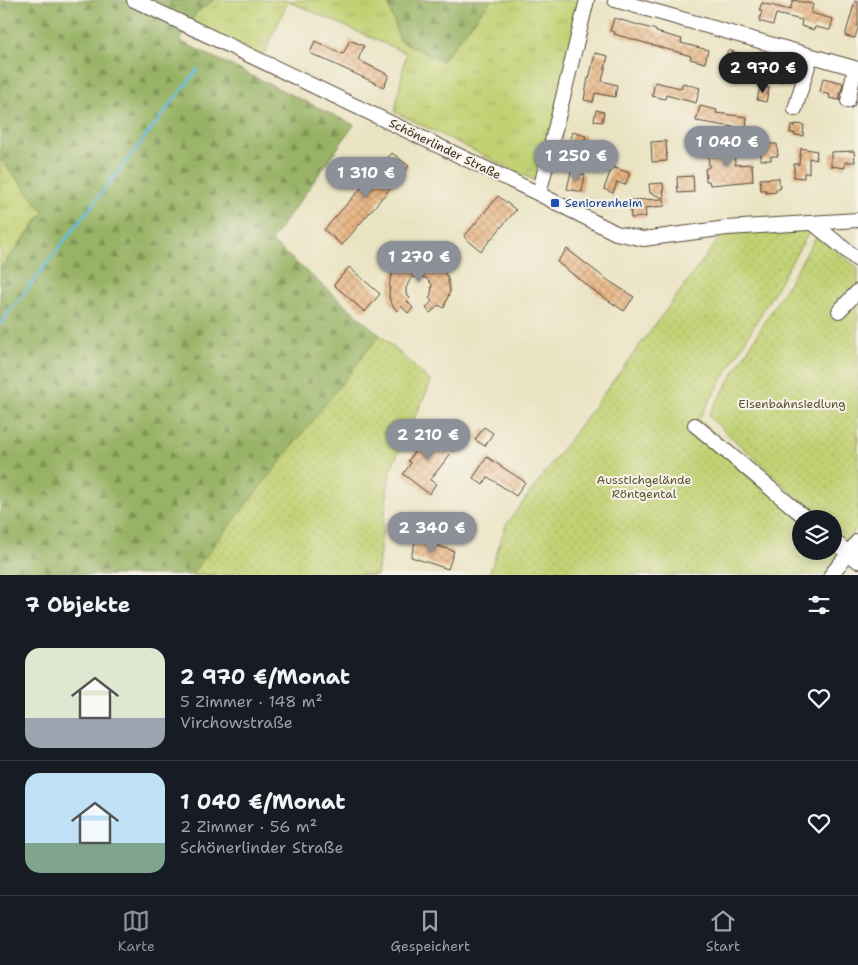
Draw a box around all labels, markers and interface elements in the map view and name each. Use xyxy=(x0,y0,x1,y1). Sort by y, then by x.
pin: 2 970 € xyxy=(717,52,809,94)
text: 2 970 € xyxy=(730,57,796,78)
street label: Schönerlinder Straße xyxy=(386,115,504,183)
pin: 1 040 € xyxy=(681,126,773,168)
text: 1 040 € xyxy=(695,131,759,152)
pin: 1 250 € xyxy=(530,140,622,182)
text: 1 250 € xyxy=(545,145,607,166)
pin: 1 310 € xyxy=(320,156,412,199)
text: 1 310 € xyxy=(337,162,395,183)
place label: Seniorenheim xyxy=(565,195,642,211)
marker: Seniorenheim xyxy=(549,197,561,209)
pin: 1 270 € xyxy=(373,240,465,283)
text: 1 270 € xyxy=(388,246,450,267)
park label: Eisenbahnsiedlung xyxy=(738,396,846,412)
pin: 2 210 € xyxy=(382,418,474,461)
text: 2 210 € xyxy=(397,424,459,445)
park label: Ausstichgelände Röntgental xyxy=(597,472,692,502)
map controls xyxy=(792,510,842,560)
button: layers xyxy=(792,510,842,560)
pin: 2 340 € xyxy=(386,512,478,554)
text: 2 340 € xyxy=(399,517,465,538)
text: 7 Objekte xyxy=(25,591,130,619)
icon: filters xyxy=(805,591,833,619)
text: 2 970 €/Monat xyxy=(180,663,350,691)
icon: home xyxy=(65,668,125,728)
icon: heart xyxy=(805,684,833,712)
text: 5 Zimmer · 148 m² xyxy=(180,691,323,712)
text: Virchowstraße xyxy=(180,712,293,733)
text: 1 040 €/Monat xyxy=(180,788,345,816)
icon: home xyxy=(65,793,125,853)
icon: heart xyxy=(805,809,833,837)
text: 2 Zimmer · 56 m² xyxy=(180,816,317,837)
text: Schönerlinder Straße xyxy=(180,837,343,858)
tab: Karte xyxy=(118,907,155,955)
tab: Gespeichert xyxy=(391,907,470,955)
tab: Start xyxy=(706,907,740,955)

